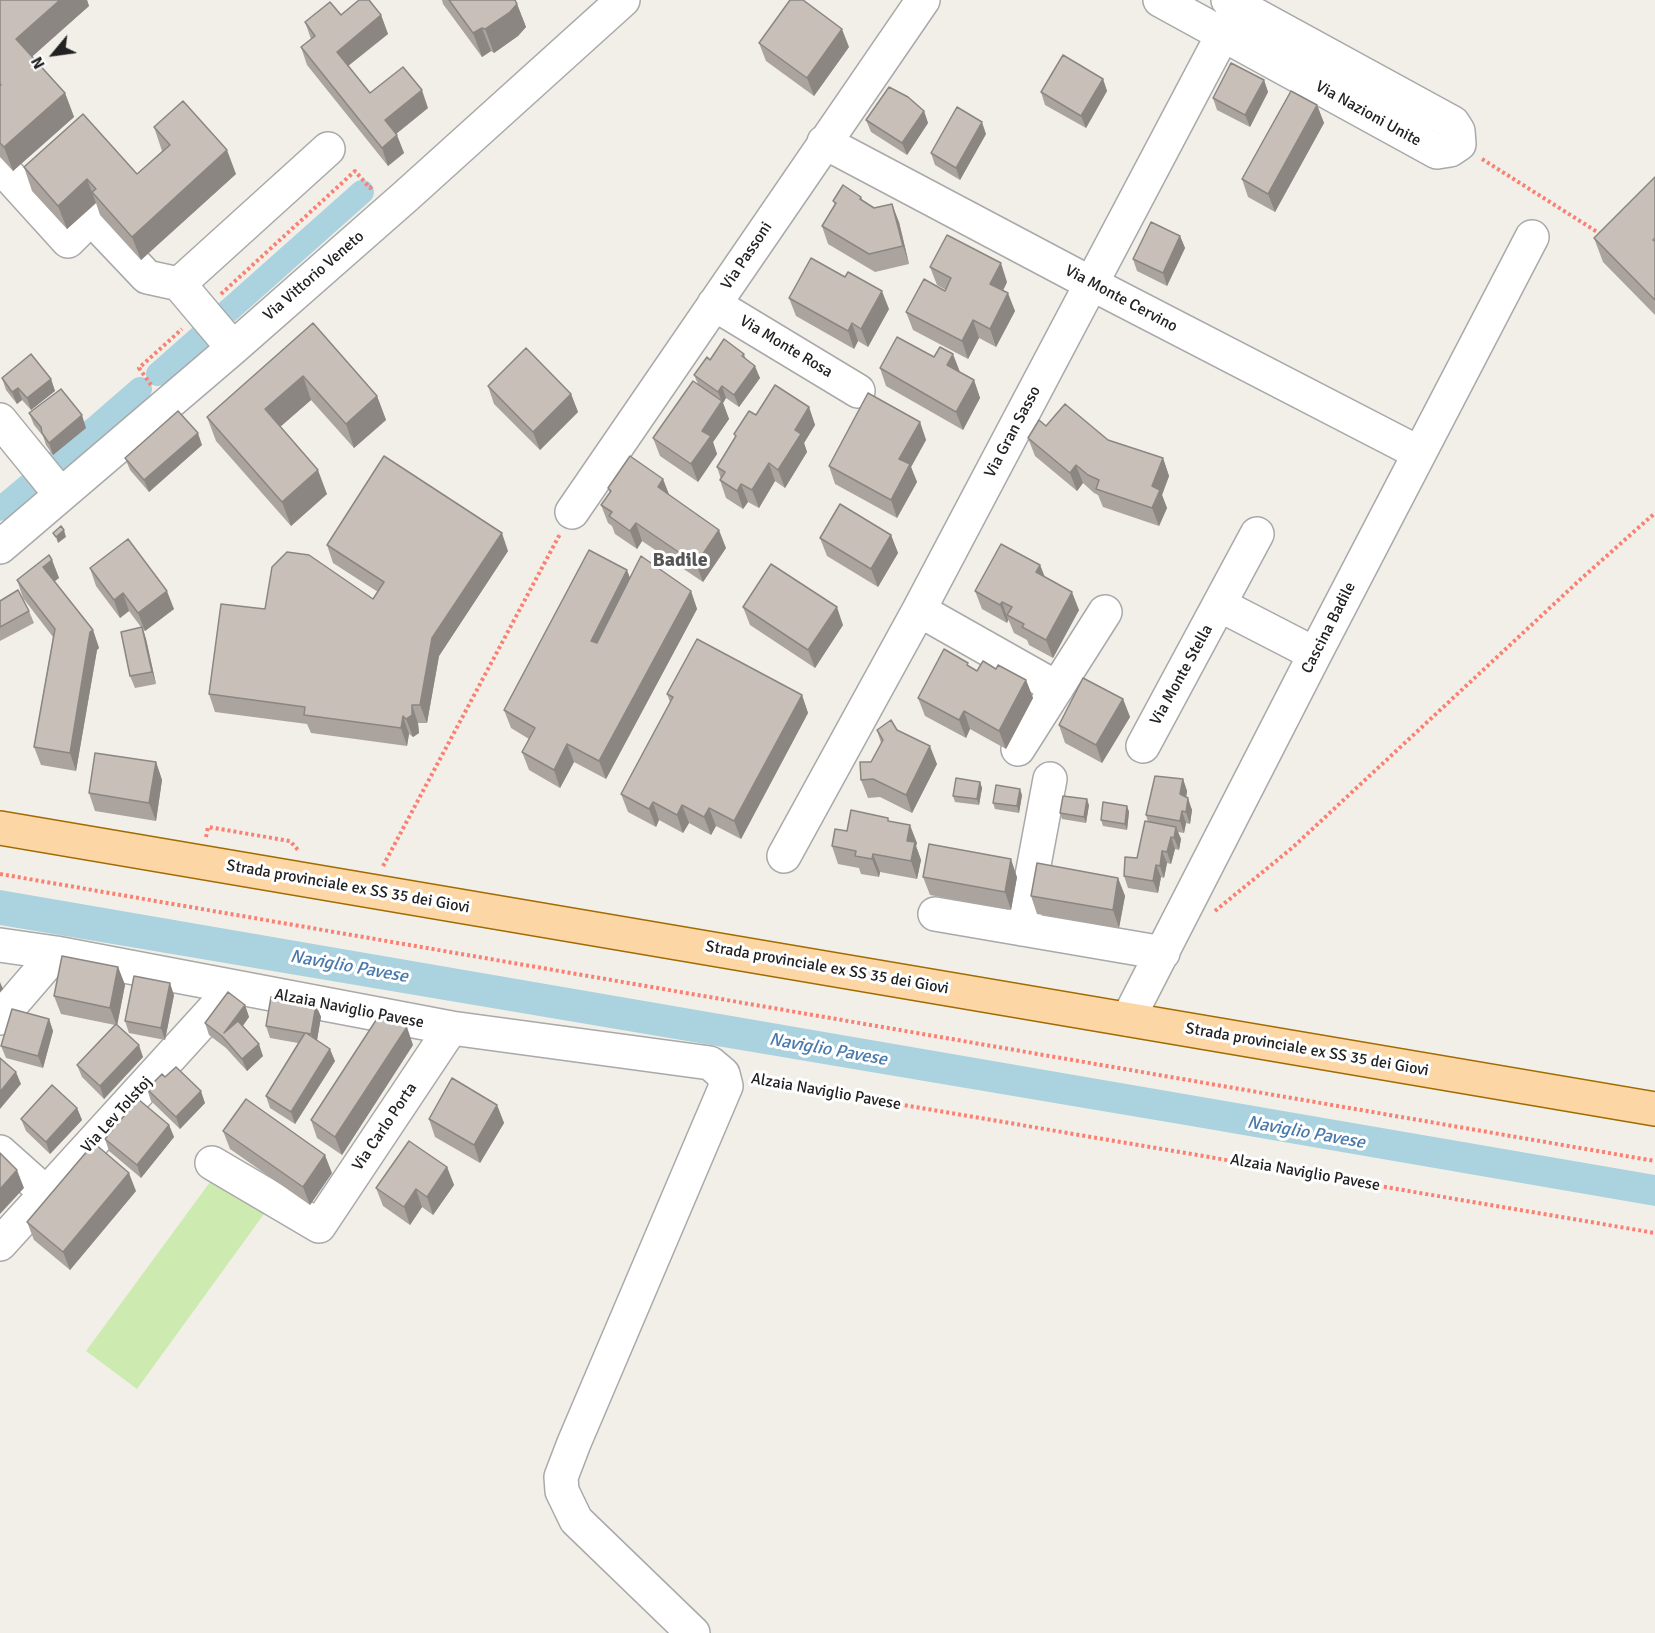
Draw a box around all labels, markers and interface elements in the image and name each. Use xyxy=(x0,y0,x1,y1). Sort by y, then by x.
north arrow xyxy=(24,24,84,84)
text: N xyxy=(27,53,50,72)
street label: Via Nazioni Unite xyxy=(1312,77,1424,151)
street label: Via Passoni xyxy=(717,219,777,293)
street label: Via Vittorio Veneto xyxy=(260,227,368,325)
street label: Via Monte Cervino xyxy=(1062,261,1180,337)
street label: Via Monte Rosa xyxy=(736,312,836,382)
street label: Via Gran Sasso xyxy=(981,383,1045,481)
district label: Badile xyxy=(652,549,708,573)
street label: Cascina Badile xyxy=(1298,579,1360,677)
street label: Via Monte Stella xyxy=(1146,621,1218,729)
street label: Strada provinciale ex SS 35 dei Giovi xyxy=(225,856,471,918)
street label: Strada provinciale ex SS 35 dei Giovi xyxy=(704,937,950,999)
water label: Naviglio Pavese xyxy=(288,946,410,988)
street label: Alzaia Naviglio Pavese xyxy=(273,985,425,1033)
street label: Strada provinciale ex SS 35 dei Giovi xyxy=(1184,1019,1430,1081)
water label: Naviglio Pavese xyxy=(767,1029,889,1071)
street label: Alzaia Naviglio Pavese xyxy=(750,1069,902,1115)
street label: Via Lev Tolstoj xyxy=(78,1073,156,1157)
street label: Via Carlo Porta xyxy=(349,1079,421,1175)
water label: Naviglio Pavese xyxy=(1245,1112,1367,1154)
street label: Alzaia Naviglio Pavese xyxy=(1229,1150,1381,1196)

